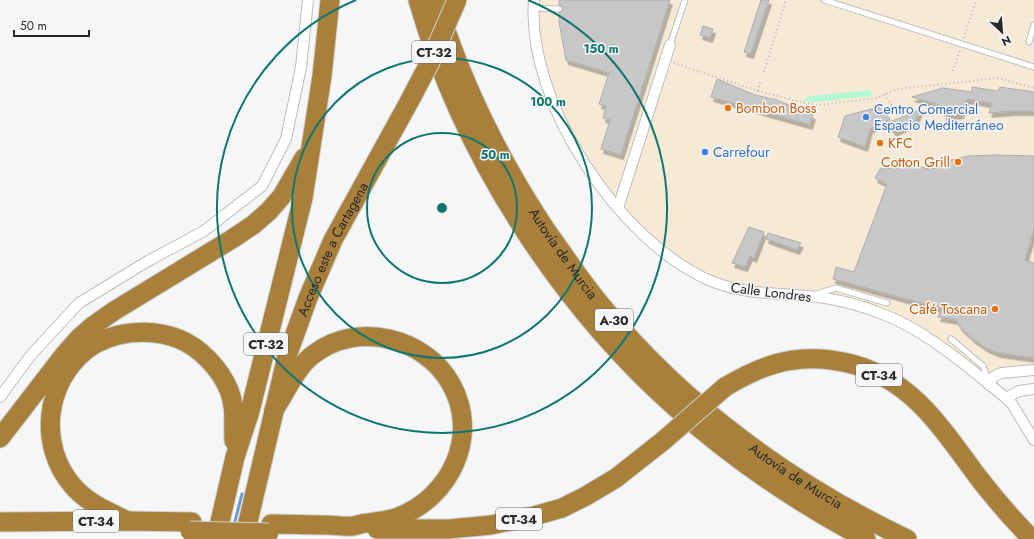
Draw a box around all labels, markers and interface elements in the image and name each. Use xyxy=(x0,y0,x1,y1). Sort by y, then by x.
scale bar xyxy=(14,12,89,38)
north arrow xyxy=(982,12,1022,52)
text: 50 m xyxy=(20,17,47,35)
text: N xyxy=(999,32,1014,50)
text: 150 m xyxy=(583,40,619,58)
road number: CT-32 xyxy=(412,41,456,63)
text: 100 m xyxy=(530,93,566,111)
place label: Bombon Boss xyxy=(736,98,817,118)
place label: Centro Comercial Espacio Mediterráneo xyxy=(874,99,1004,135)
marker: Bombon Boss xyxy=(723,103,733,113)
marker: Centro Comercial Espacio Mediterráneo xyxy=(861,112,871,122)
place label: KFC xyxy=(888,133,913,153)
marker: KFC xyxy=(875,138,885,148)
place label: Carrefour xyxy=(713,142,770,162)
text: 50 m xyxy=(480,146,510,164)
marker: Carrefour xyxy=(700,147,710,157)
place label: Cotton Grill xyxy=(881,152,950,172)
marker: Cotton Grill xyxy=(953,157,963,167)
street label: Acceso este a Cartagena xyxy=(292,179,373,319)
centre of rings xyxy=(435,201,449,215)
street label: Autovía de Murcia xyxy=(524,204,603,303)
street label: Calle Londres xyxy=(730,277,813,307)
place label: Café Toscana xyxy=(909,299,987,319)
marker: Café Toscana xyxy=(990,304,1000,314)
road number: A-30 xyxy=(595,309,633,331)
road number: CT-32 xyxy=(244,333,288,355)
road number: CT-34 xyxy=(856,364,902,386)
street label: Autovía de Murcia xyxy=(745,438,846,513)
road number: CT-34 xyxy=(496,508,542,530)
road number: CT-34 xyxy=(73,510,119,532)

